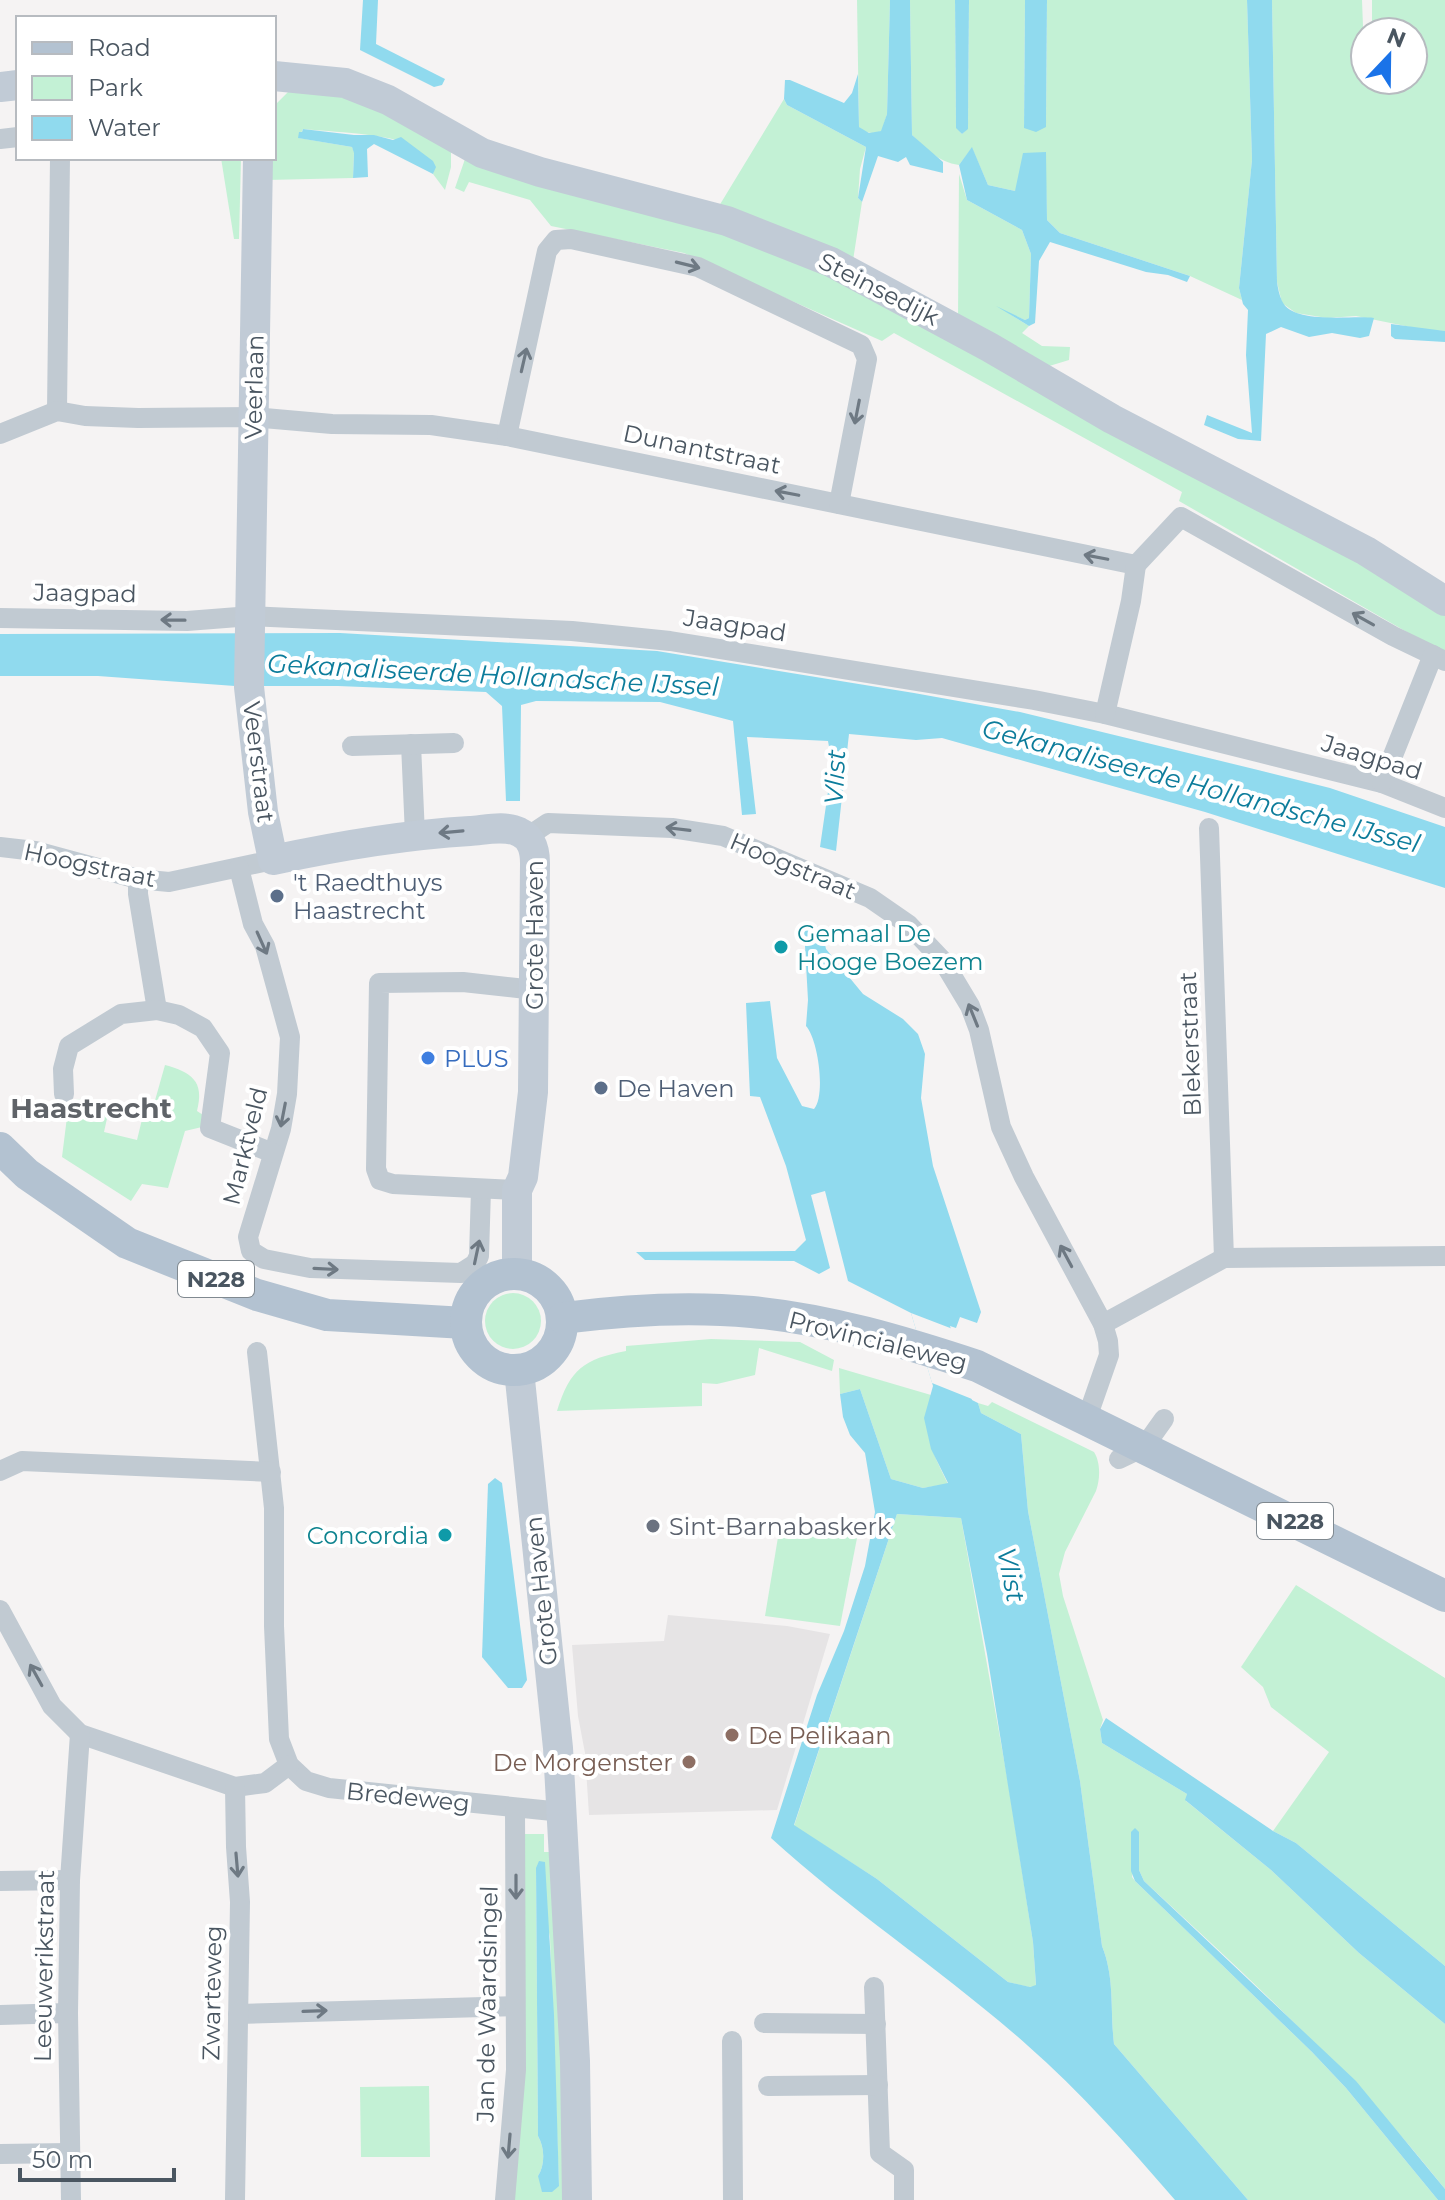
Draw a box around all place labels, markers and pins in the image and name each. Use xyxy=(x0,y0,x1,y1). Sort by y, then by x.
place label: 't Raedthuys Haastrecht xyxy=(293,868,442,925)
marker: 't Raedthuys Haastrecht xyxy=(268,887,286,905)
place label: Gemaal De Hooge Boezem xyxy=(797,919,983,976)
marker: Gemaal De Hooge Boezem xyxy=(772,938,790,956)
place label: PLUS xyxy=(444,1044,509,1073)
marker: PLUS xyxy=(419,1049,437,1067)
place label: De Haven xyxy=(617,1074,734,1103)
marker: De Haven xyxy=(592,1079,610,1097)
place label: Sint-Barnabaskerk xyxy=(669,1512,892,1541)
marker: Sint-Barnabaskerk xyxy=(644,1517,662,1535)
place label: Concordia xyxy=(307,1521,429,1550)
marker: Concordia xyxy=(436,1526,454,1544)
place label: De Pelikaan xyxy=(748,1721,892,1750)
marker: De Pelikaan xyxy=(723,1726,741,1744)
place label: De Morgenster xyxy=(493,1748,673,1777)
marker: De Morgenster xyxy=(680,1753,698,1771)

